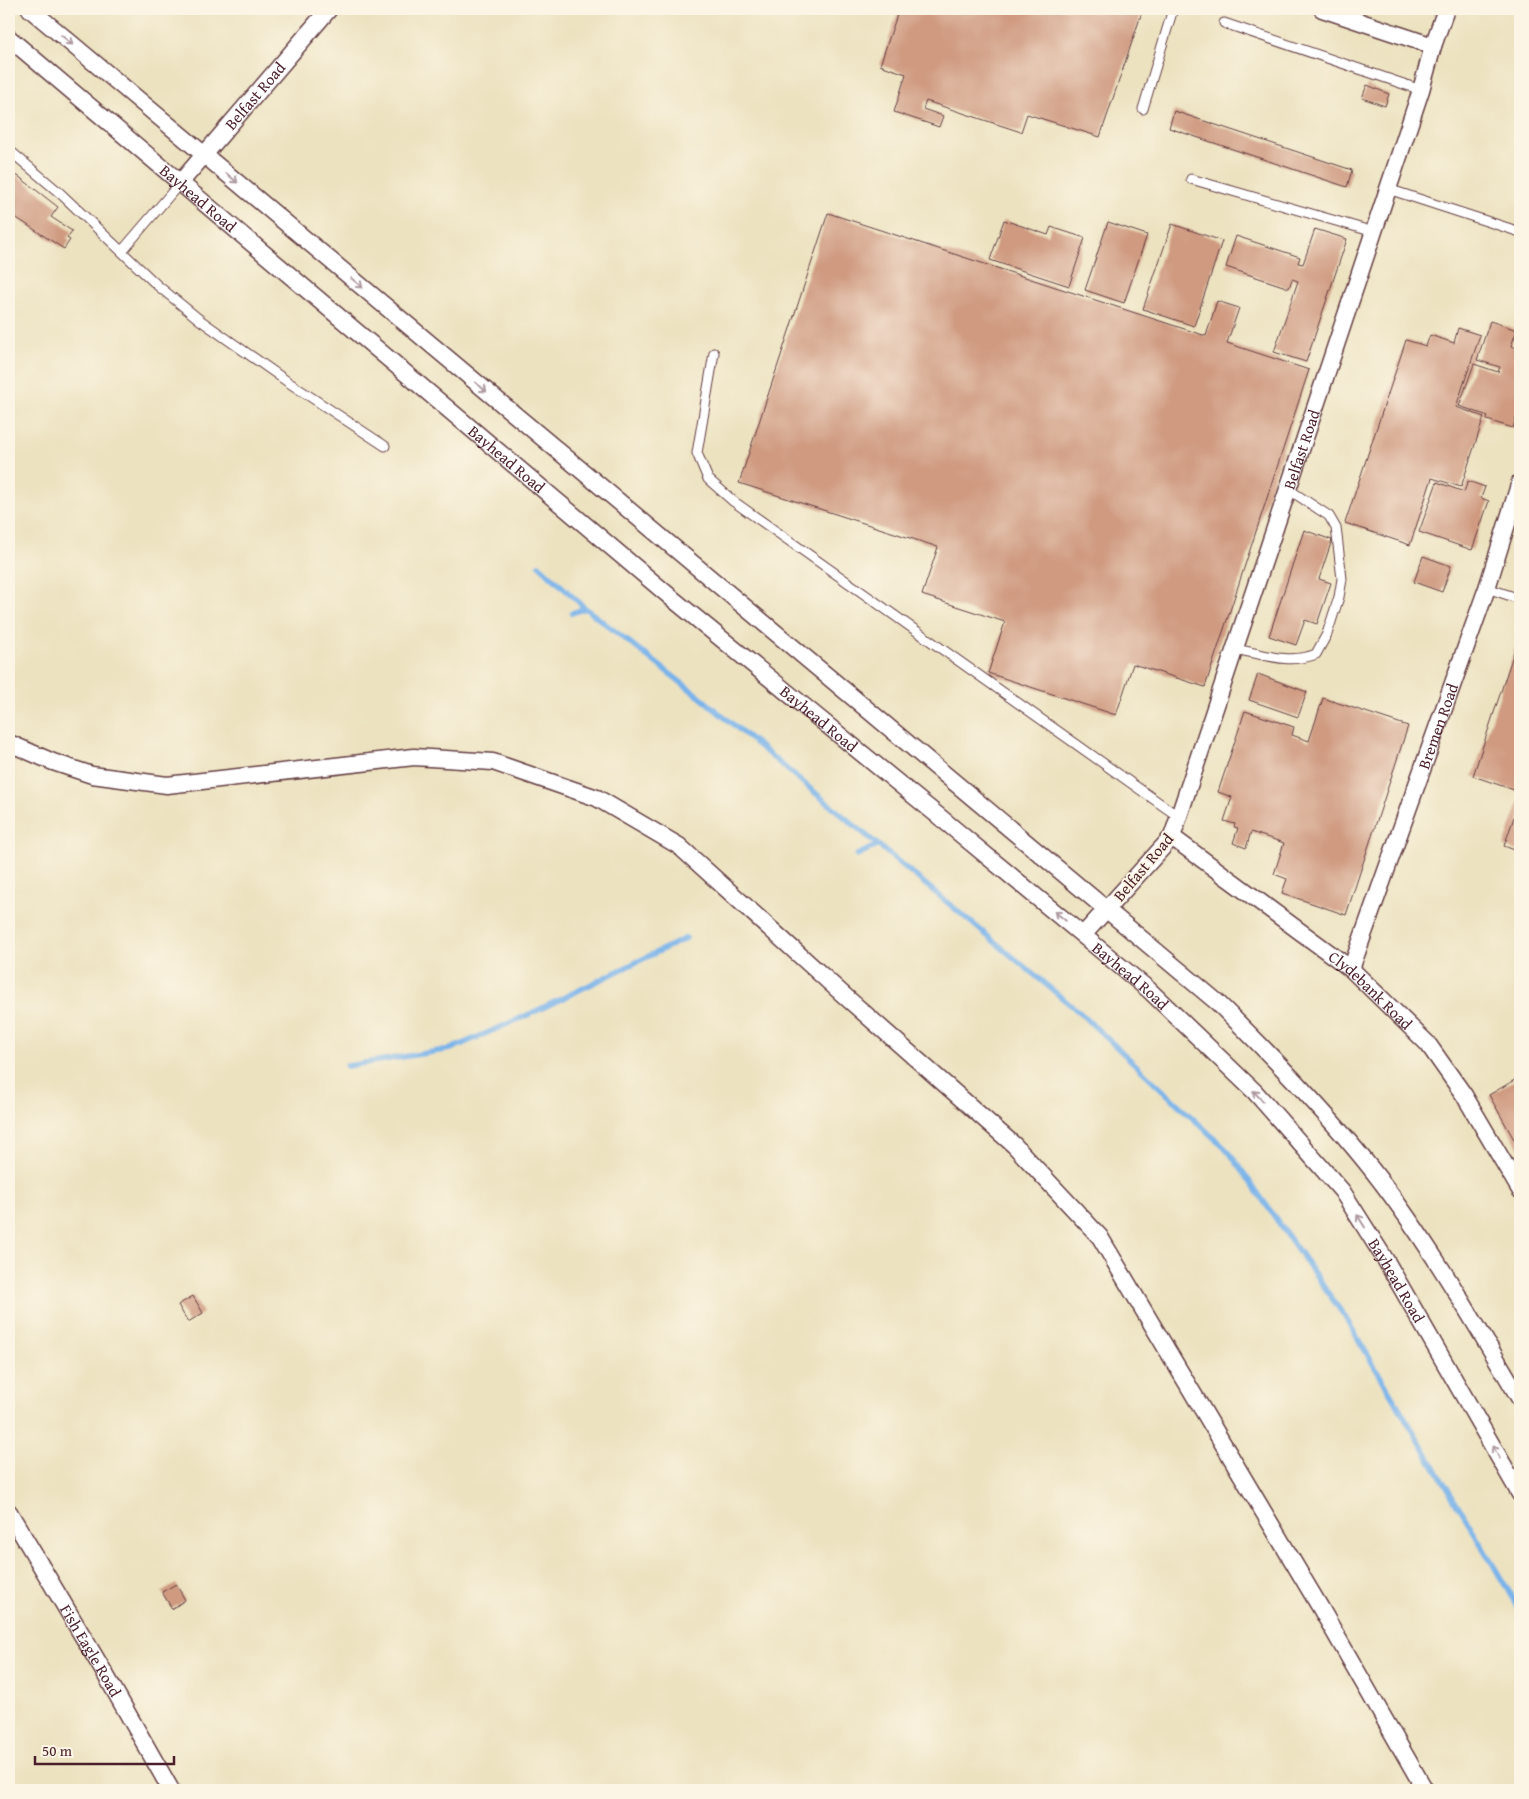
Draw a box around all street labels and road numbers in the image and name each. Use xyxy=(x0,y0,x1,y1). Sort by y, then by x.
street label: Belfast Road xyxy=(219,56,291,135)
street label: Bayhead Road xyxy=(155,158,243,238)
street label: Belfast Road xyxy=(1277,406,1326,492)
street label: Bayhead Road xyxy=(463,419,551,499)
street label: Bayhead Road xyxy=(775,679,864,758)
street label: Bremen Road xyxy=(1411,679,1464,772)
street label: Belfast Road xyxy=(1107,827,1179,906)
street label: Bayhead Road xyxy=(1087,936,1175,1016)
street label: Clydebank Road xyxy=(1324,944,1419,1035)
street label: Bayhead Road xyxy=(1363,1233,1431,1327)
street label: Fish Eagle Road xyxy=(54,1600,128,1702)

